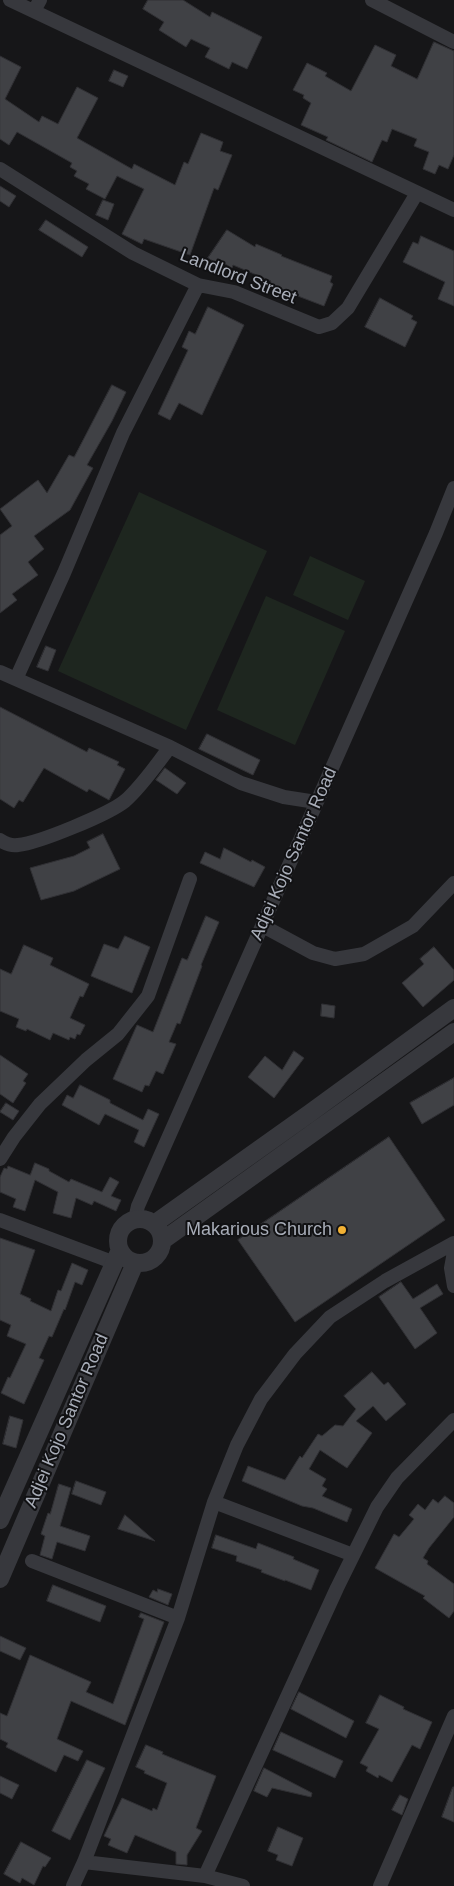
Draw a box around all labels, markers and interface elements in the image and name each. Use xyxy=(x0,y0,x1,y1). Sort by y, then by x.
street label: Landlord Street xyxy=(177,245,299,309)
street label: Adjei Kojo Santor Road xyxy=(246,764,342,944)
place label: Makarious Church xyxy=(186,1219,332,1241)
marker: Makarious Church xyxy=(336,1224,348,1236)
street label: Adjei Kojo Santor Road xyxy=(21,1331,113,1511)

